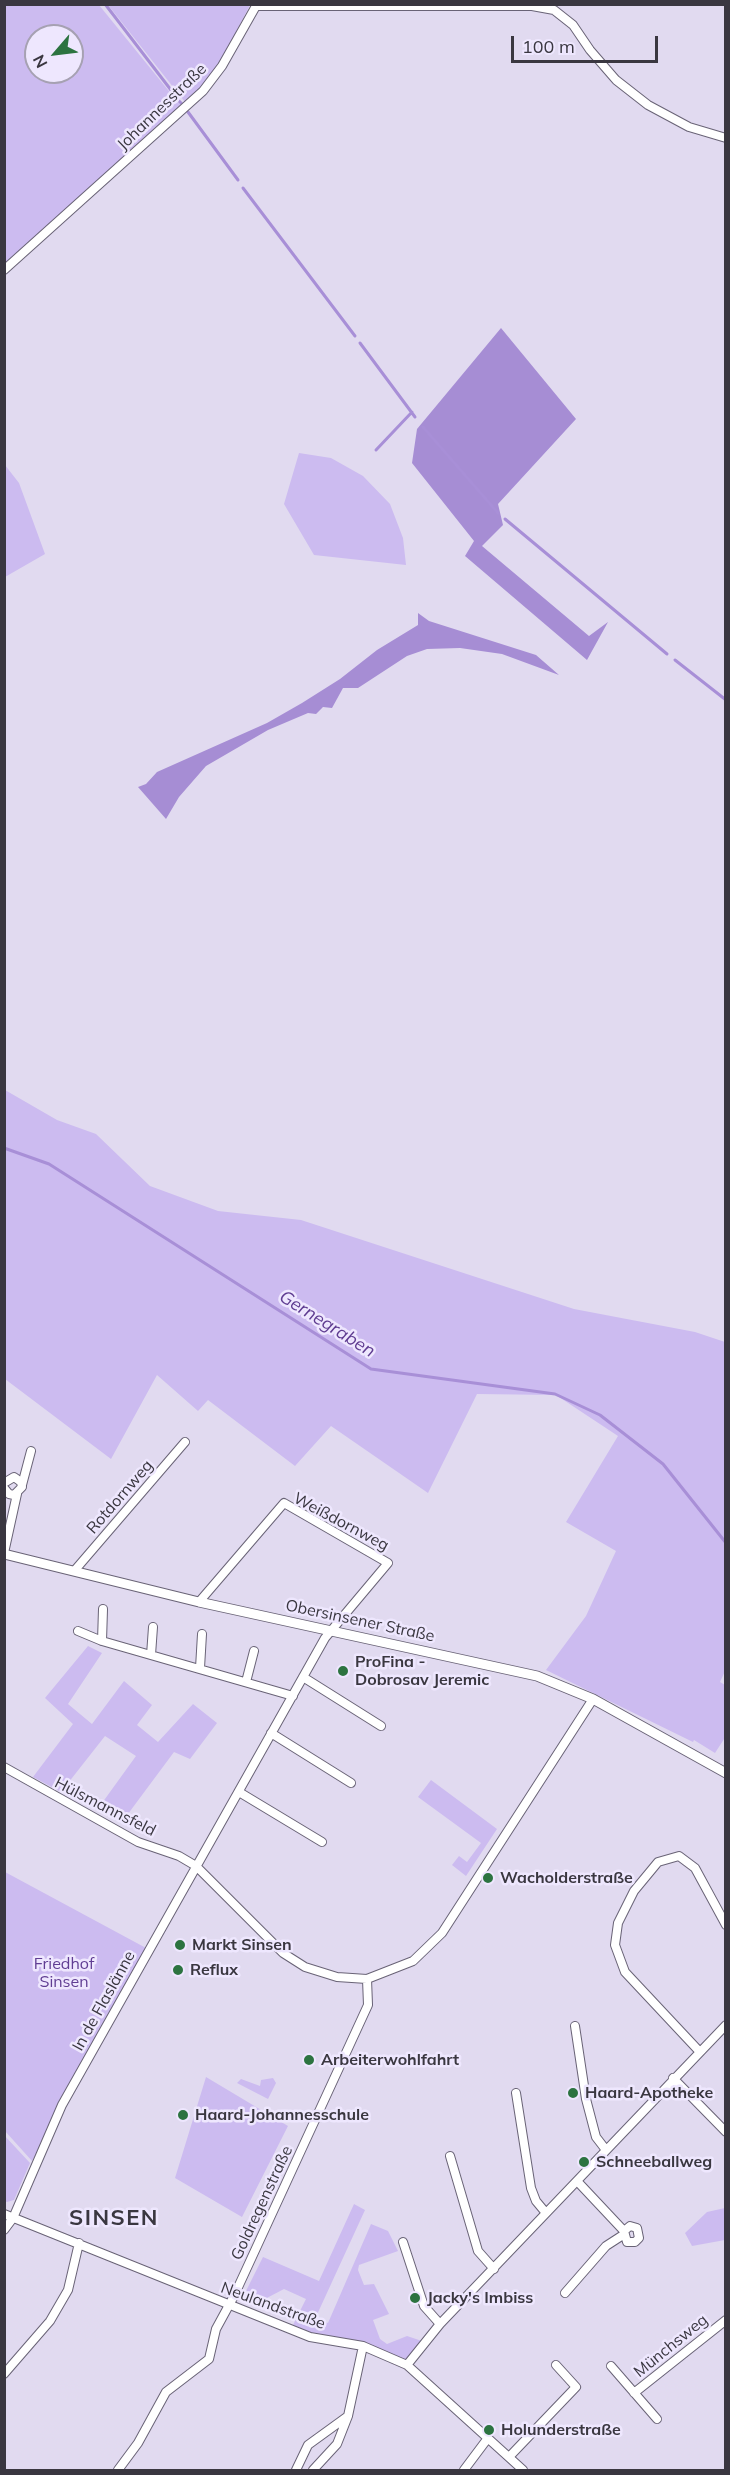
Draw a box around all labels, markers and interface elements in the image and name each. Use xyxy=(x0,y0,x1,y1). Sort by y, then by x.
north arrow xyxy=(24,24,84,84)
scale bar xyxy=(514,24,661,62)
text: 100 m xyxy=(522,35,575,58)
text: N xyxy=(28,51,52,72)
street label: Johannesstraße xyxy=(113,60,211,154)
water label: Gernegraben xyxy=(275,1286,379,1362)
street label: Rotdornweg xyxy=(83,1456,157,1538)
street label: Weißdornweg xyxy=(290,1489,392,1555)
street label: Obersinsener Straße xyxy=(284,1596,436,1646)
place label: ProFina - Dobrosav Jeremic xyxy=(355,1652,489,1690)
marker: ProFina - Dobrosav Jeremic xyxy=(336,1664,350,1678)
street label: Hülsmannsfeld xyxy=(51,1773,159,1841)
place label: Wacholderstraße xyxy=(500,1868,633,1888)
marker: Wacholderstraße xyxy=(481,1871,495,1885)
place label: Markt Sinsen xyxy=(192,1935,292,1955)
marker: Markt Sinsen xyxy=(173,1938,187,1952)
street label: In de Flaslänne xyxy=(69,1948,139,2054)
park label: Friedhof Sinsen xyxy=(34,1954,94,1992)
place label: Reflux xyxy=(190,1960,238,1980)
marker: Reflux xyxy=(171,1963,185,1977)
place label: Arbeiterwohlfahrt xyxy=(321,2050,459,2070)
marker: Arbeiterwohlfahrt xyxy=(302,2053,316,2067)
place label: Haard-Apotheke xyxy=(585,2083,713,2103)
marker: Haard-Apotheke xyxy=(566,2086,580,2100)
place label: Haard-Johannesschule xyxy=(195,2105,369,2125)
marker: Haard-Johannesschule xyxy=(176,2108,190,2122)
street label: Goldregenstraße xyxy=(227,2143,297,2263)
place label: Schneeballweg xyxy=(596,2152,712,2172)
marker: Schneeballweg xyxy=(577,2155,591,2169)
district label: SINSEN xyxy=(69,2205,159,2231)
street label: Neulandstraße xyxy=(218,2278,328,2334)
place label: Jacky's Imbiss xyxy=(427,2288,533,2308)
marker: Jacky's Imbiss xyxy=(408,2291,422,2305)
street label: Münchsweg xyxy=(630,2310,712,2382)
place label: Holunderstraße xyxy=(501,2420,621,2440)
marker: Holunderstraße xyxy=(482,2423,496,2437)

